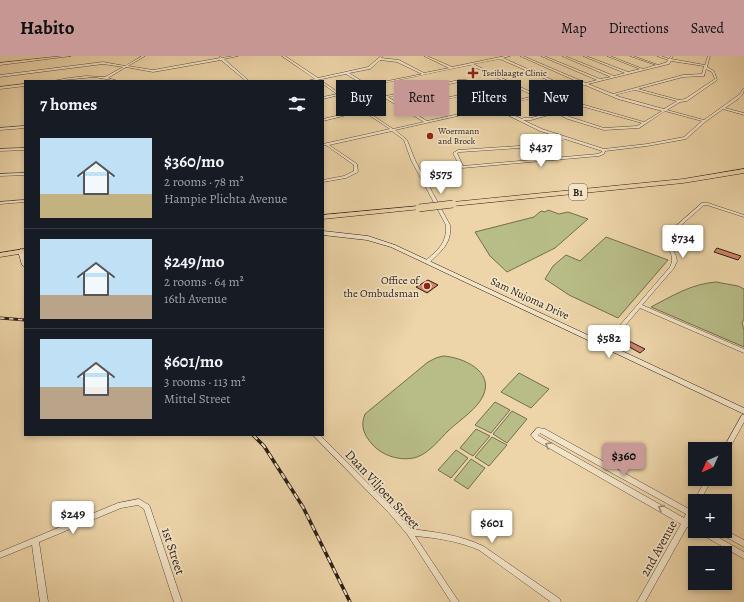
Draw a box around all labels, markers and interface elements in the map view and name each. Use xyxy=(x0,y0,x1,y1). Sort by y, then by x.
text: Habito xyxy=(20,15,74,41)
text: Map xyxy=(561,19,587,38)
text: Directions xyxy=(609,19,669,38)
text: Saved xyxy=(691,19,724,38)
marker: Tseiblaagte Clinic xyxy=(467,67,479,79)
place label: Tseiblaagte Clinic xyxy=(482,67,547,79)
chip: Buy xyxy=(336,80,386,116)
chip: Rent xyxy=(394,80,449,116)
chip: Filters xyxy=(457,80,521,116)
chip: New xyxy=(529,80,583,116)
text: 7 homes xyxy=(40,93,97,116)
icon: filters xyxy=(286,93,308,115)
place label: Woermann and Brock xyxy=(437,125,479,147)
marker: Woermann and Brock xyxy=(425,131,435,141)
pin: $437 xyxy=(517,134,565,168)
text: $437 xyxy=(529,138,553,155)
text: $360/mo xyxy=(164,150,224,173)
icon: home xyxy=(72,154,120,202)
pin: $575 xyxy=(417,161,465,195)
text: $575 xyxy=(430,165,452,182)
text: 2 rooms · 78 m² xyxy=(164,173,244,190)
road number: B1 xyxy=(569,184,587,200)
text: Hampie Plichta Avenue xyxy=(164,190,287,207)
pin: $734 xyxy=(659,225,707,259)
text: $734 xyxy=(671,229,695,246)
text: $249/mo xyxy=(164,250,225,273)
icon: home xyxy=(72,255,120,303)
text: 2 rooms · 64 m² xyxy=(164,273,244,290)
place label: Office of the Ombudsman xyxy=(343,273,420,301)
street label: Sam Nujoma Drive xyxy=(488,274,572,323)
marker: Office of the Ombudsman xyxy=(422,281,432,291)
text: 16th Avenue xyxy=(164,290,227,307)
pin: $582 xyxy=(585,325,633,359)
text: $582 xyxy=(597,329,621,346)
text: $601/mo xyxy=(164,350,223,373)
icon: home xyxy=(72,355,120,403)
text: 3 rooms · 113 m² xyxy=(164,373,246,390)
text: Mittel Street xyxy=(164,390,231,407)
one-way arrow xyxy=(545,442,552,449)
north arrow xyxy=(688,442,732,486)
map controls xyxy=(688,442,732,590)
pin: $360 xyxy=(600,443,648,477)
street label: Daan Viljoen Street xyxy=(341,446,424,533)
text: $360 xyxy=(612,447,636,464)
button: + xyxy=(688,494,732,538)
pin: $249 xyxy=(49,501,97,535)
text: $249 xyxy=(61,505,85,522)
one-way arrow xyxy=(658,506,665,513)
pin: $601 xyxy=(468,510,516,544)
text: $601 xyxy=(480,514,504,531)
street label: 2nd Avenue xyxy=(636,517,681,579)
street label: 1st Street xyxy=(158,525,189,578)
button: − xyxy=(688,546,732,590)

